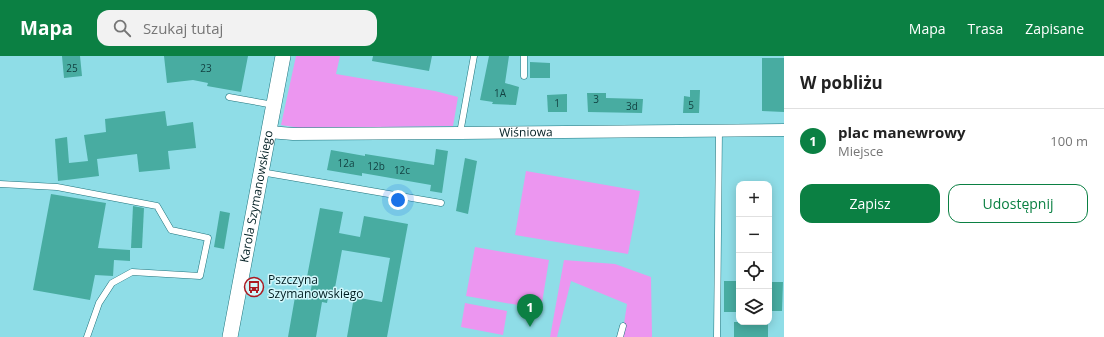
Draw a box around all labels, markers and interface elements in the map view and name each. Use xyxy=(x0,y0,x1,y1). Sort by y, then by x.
search box xyxy=(97,10,377,46)
text: Mapa xyxy=(20,15,73,41)
icon: search xyxy=(111,17,133,39)
text: Szukaj tutaj xyxy=(143,18,223,38)
text: Mapa xyxy=(909,19,946,38)
text: Trasa xyxy=(968,19,1003,38)
text: Zapisane xyxy=(1025,19,1084,38)
house number: 25 xyxy=(66,61,78,75)
house number: 23 xyxy=(200,61,212,75)
text: W pobliżu xyxy=(800,71,883,94)
house number: 1A xyxy=(494,86,507,100)
house number: 3 xyxy=(593,92,599,106)
house number: 1 xyxy=(554,96,560,110)
house number: 5 xyxy=(688,98,694,112)
house number: 3d xyxy=(626,99,638,113)
text: plac manewrowy xyxy=(838,122,966,142)
street label: Wiśniowa xyxy=(499,123,553,141)
street label: Karola Szymanowskiego xyxy=(235,129,277,264)
text: 1 xyxy=(809,132,817,150)
text: 100 m xyxy=(1050,132,1088,150)
text: Miejsce xyxy=(838,142,883,160)
house number: 12a xyxy=(338,156,355,170)
house number: 12b xyxy=(367,159,385,173)
house number: 12c xyxy=(394,163,410,177)
map controls xyxy=(736,181,772,325)
button: + xyxy=(736,181,772,217)
button: Zapisz xyxy=(800,184,940,223)
button: Udostępnij xyxy=(948,184,1088,223)
your location xyxy=(388,190,408,210)
button: − xyxy=(736,217,772,253)
button: locate xyxy=(736,253,772,289)
place label: Pszczyna Szymanowskiego xyxy=(268,271,363,302)
bus stop icon: Pszczyna Szymanowskiego xyxy=(243,276,265,298)
button: layers xyxy=(736,289,772,325)
pin: 1 xyxy=(517,294,543,327)

